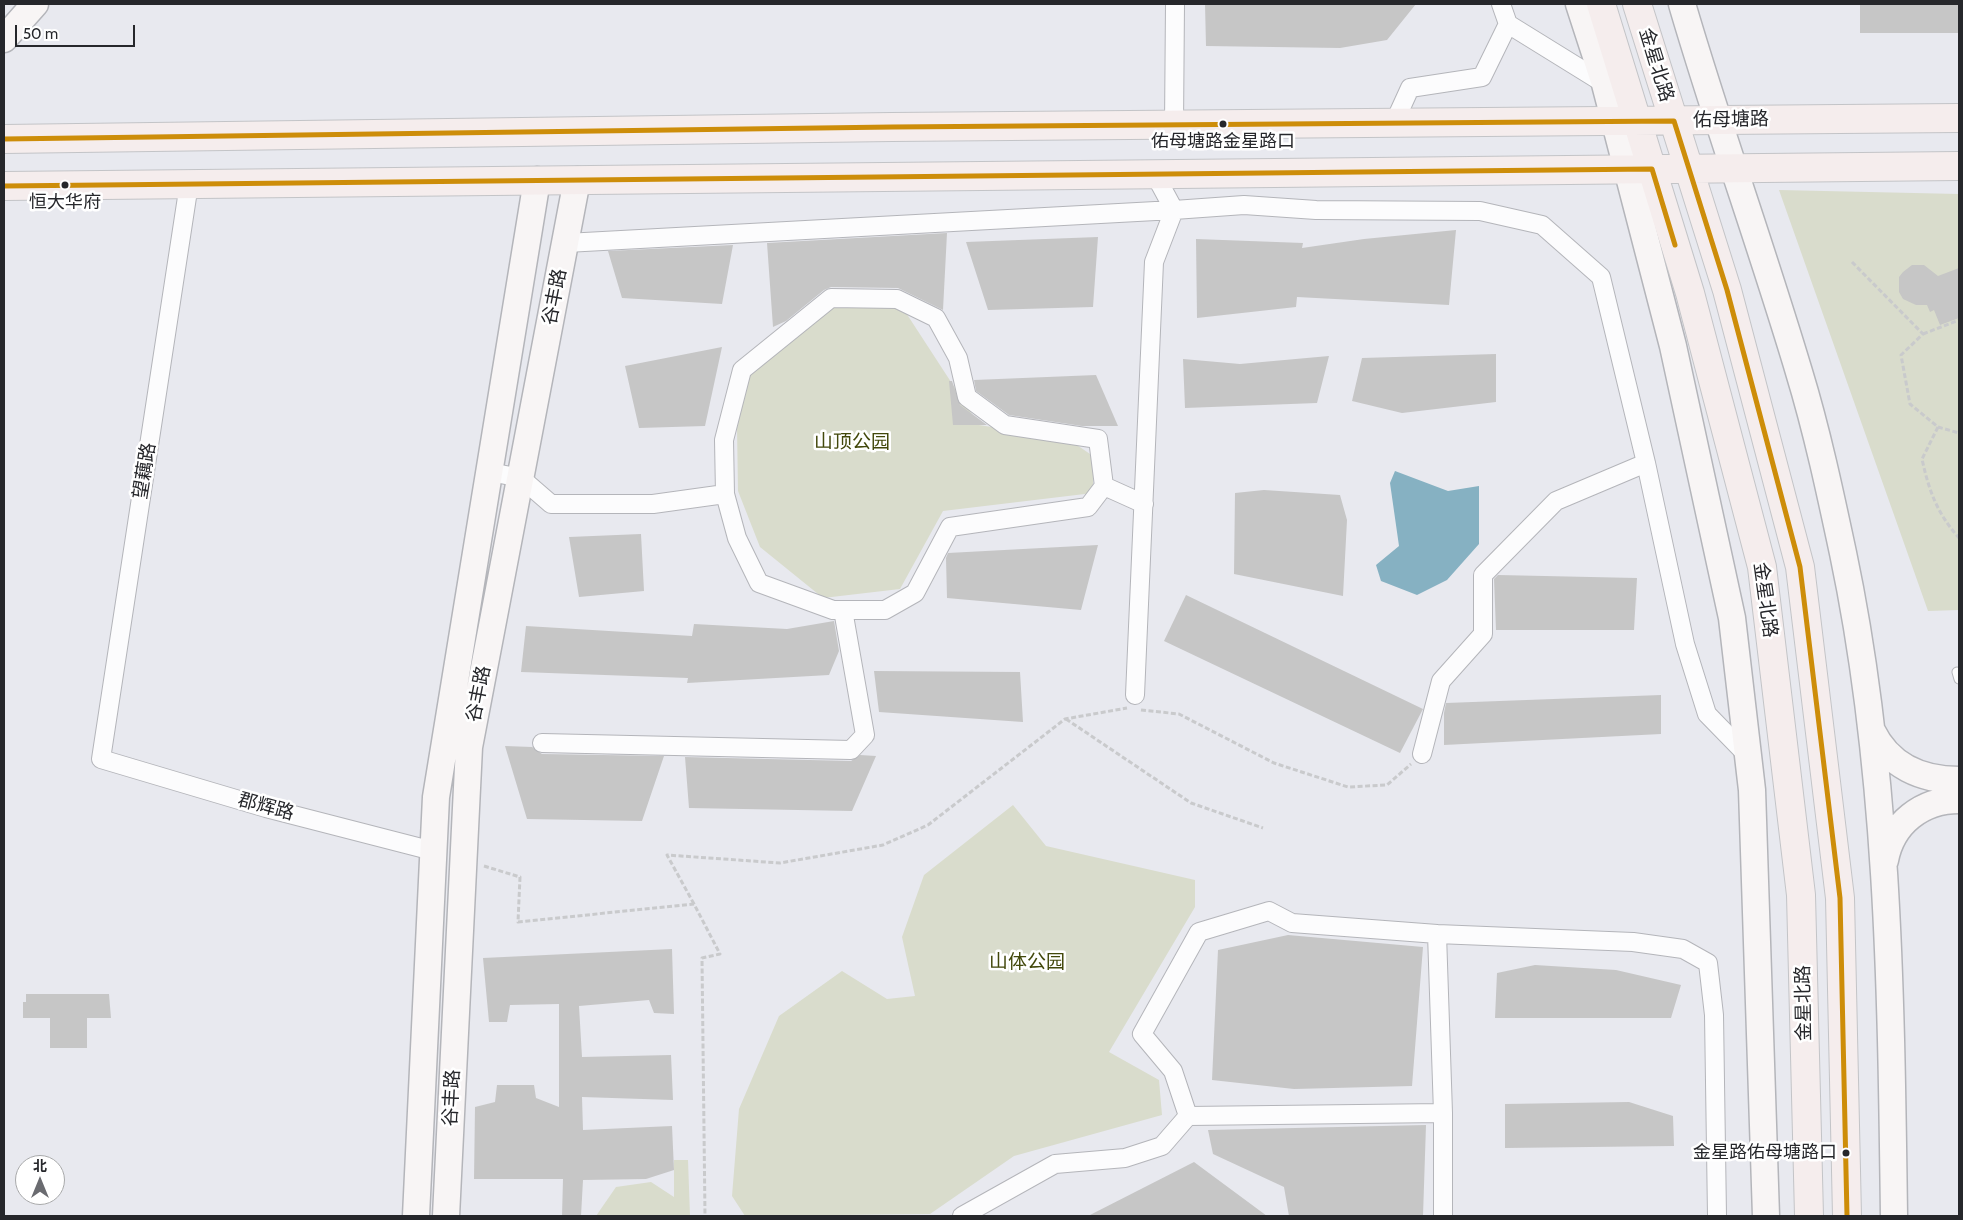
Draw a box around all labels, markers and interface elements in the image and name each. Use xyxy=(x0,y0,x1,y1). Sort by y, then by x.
scale bar xyxy=(18,15,138,47)
text: 50 m xyxy=(23,25,58,43)
street label: 金星北路 xyxy=(1634,25,1678,105)
street label: 佑母塘路 xyxy=(1693,108,1769,132)
marker: 佑母塘路金星路口 xyxy=(1218,119,1228,129)
place label: 佑母塘路金星路口 xyxy=(1151,131,1295,153)
marker: 恒大华府 xyxy=(60,180,70,190)
place label: 恒大华府 xyxy=(29,192,101,214)
street label: 谷丰路 xyxy=(538,267,572,327)
park label: 山顶公园 xyxy=(814,431,890,453)
street label: 望藕路 xyxy=(129,441,161,501)
street label: 金星北路 xyxy=(1748,561,1782,639)
street label: 谷丰路 xyxy=(462,664,496,724)
street label: 郡辉路 xyxy=(236,789,296,825)
park label: 山体公园 xyxy=(989,951,1065,973)
street label: 金星北路 xyxy=(1792,965,1816,1041)
street label: 谷丰路 xyxy=(439,1069,465,1127)
place label: 金星路佑母塘路口 xyxy=(1693,1142,1837,1164)
marker: 金星路佑母塘路口 xyxy=(1841,1148,1851,1158)
north arrow xyxy=(15,1155,65,1205)
text: 北 xyxy=(33,1157,47,1175)

